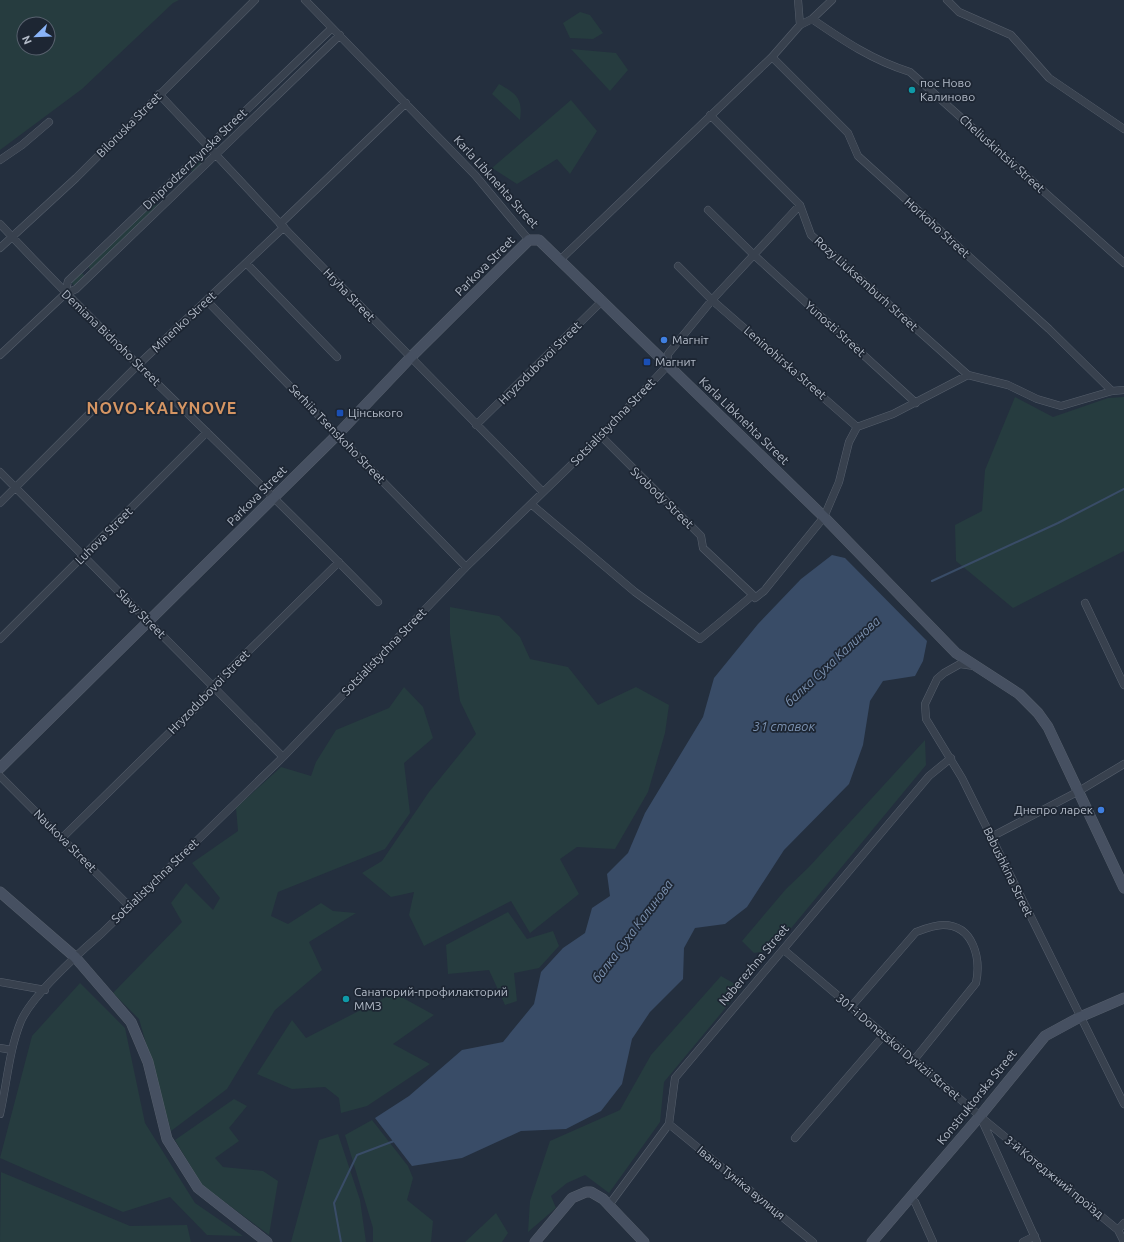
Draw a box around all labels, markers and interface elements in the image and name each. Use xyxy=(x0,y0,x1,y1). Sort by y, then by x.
north arrow xyxy=(16,16,56,56)
text: N xyxy=(20,34,34,46)
place label: пос Ново Калиново xyxy=(920,76,975,103)
marker: пос Ново Калиново xyxy=(907,85,917,95)
street label: Biloruska Street xyxy=(94,90,164,160)
street label: Dniprodzerzhynska Street xyxy=(140,105,249,212)
street label: Cheliuskintsiv Street xyxy=(957,112,1048,195)
street label: Karla Libknehta Street xyxy=(452,133,541,231)
street label: Horkoho Street xyxy=(902,195,973,260)
street label: Parkova Street xyxy=(452,233,517,298)
street label: Rozy Liuksemburh Street xyxy=(812,234,921,334)
street label: Hryha Street xyxy=(321,266,378,324)
street label: Demiana Bidnoho Street xyxy=(59,287,163,388)
street label: Minenko Street xyxy=(149,288,219,355)
street label: Yunosti Street xyxy=(803,298,868,359)
street label: Hryzodubovoi Street xyxy=(496,319,584,407)
street label: Leninohirska Street xyxy=(742,323,829,402)
place label: Магніт xyxy=(672,333,709,346)
marker: Магніт xyxy=(659,335,669,345)
place label: Магнит xyxy=(655,355,697,368)
marker: Магнит xyxy=(642,357,652,367)
street label: Karla Libknehta Street xyxy=(697,374,792,467)
street label: Sotsialistychna Street xyxy=(568,375,658,468)
street label: Serhiia Tsenskoho Street xyxy=(287,382,388,486)
district label: NOVO-KALYNOVE xyxy=(87,399,237,417)
place label: Цінського xyxy=(348,406,403,419)
marker: Цінського xyxy=(335,408,345,418)
street label: Parkova Street xyxy=(224,463,289,528)
street label: Svobody Street xyxy=(628,464,697,531)
street label: Luhova Street xyxy=(73,504,135,567)
street label: Slavy Street xyxy=(114,587,169,641)
street label: Sotsialistychna Street xyxy=(339,605,429,698)
water label: балка Суха Калинова xyxy=(782,613,882,709)
street label: Hryzodubovoi Street xyxy=(165,647,252,736)
water label: 31 ставок xyxy=(753,719,815,733)
place label: Днепро ларек xyxy=(1014,803,1093,816)
marker: Днепро ларек xyxy=(1096,805,1106,815)
street label: Naukova Street xyxy=(32,807,99,875)
street label: Babushkina Street xyxy=(981,825,1036,919)
street label: Sotsialistychna Street xyxy=(108,836,201,926)
water label: балка Суха Калинова xyxy=(589,877,675,985)
street label: Naberezhna Street xyxy=(716,922,791,1008)
place label: Санаторий-профилакторий ММЗ xyxy=(354,985,508,1012)
street label: 301-i Donetskoi Dyvizii Street xyxy=(834,991,963,1102)
marker: Санаторий-профилакторий ММЗ xyxy=(341,994,351,1004)
street label: Konstruktorska Street xyxy=(934,1046,1019,1147)
street label: 3-й Котеджний проїзд xyxy=(1002,1133,1106,1220)
street label: Івана Туніка вулиця xyxy=(695,1143,788,1222)

